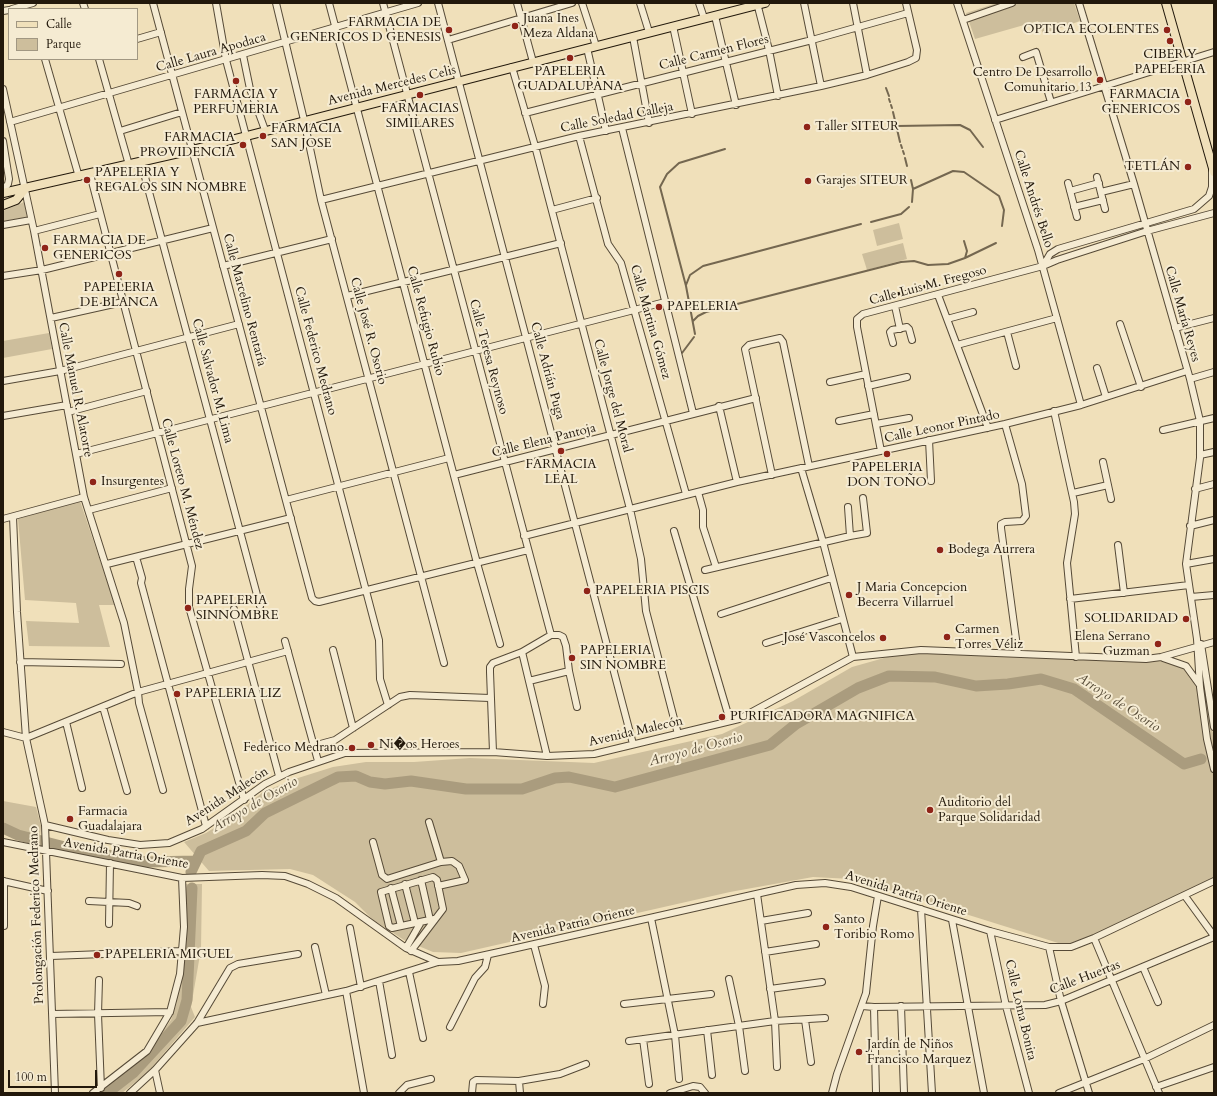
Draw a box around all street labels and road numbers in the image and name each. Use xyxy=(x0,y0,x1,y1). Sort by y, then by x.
street label: Calle Laura Apodaca xyxy=(154,30,268,76)
street label: Calle Carmen Flores xyxy=(658,32,770,74)
street label: Avenida Mercedes Celis xyxy=(326,63,458,109)
street label: Calle Soledad Calleja xyxy=(559,99,675,137)
street label: Calle Andrés Bello xyxy=(1010,148,1056,250)
street label: Calle Marcelino Rentaría xyxy=(219,232,269,368)
street label: Calle Martina Gómez xyxy=(626,263,674,381)
street label: Calle Luis M. Fregoso xyxy=(868,263,988,309)
street label: Calle Refugio Rubio xyxy=(403,264,447,378)
street label: Calle María Reyes xyxy=(1161,264,1203,364)
street label: Calle José R. Osorio xyxy=(346,276,390,386)
street label: Calle Federico Medrano xyxy=(290,285,340,417)
street label: Calle Teresa Reynoso xyxy=(465,298,511,416)
street label: Calle Salvador M. Lima xyxy=(188,317,236,445)
street label: Calle Manuel R. Alatorre xyxy=(54,321,96,459)
street label: Calle Adrián Puga xyxy=(526,321,568,421)
street label: Calle Jorge del Moral xyxy=(589,337,635,455)
street label: Calle Leonor Pintado xyxy=(883,407,1001,447)
street label: Calle Loreto M. Méndez xyxy=(157,417,207,551)
street label: Calle Elena Pantoja xyxy=(490,421,598,461)
street label: Avenida Malecón xyxy=(587,714,685,750)
street label: Avenida Malecón xyxy=(182,764,272,830)
street label: Prolongación Federico Medrano xyxy=(26,826,48,1004)
street label: Avenida Patria Oriente xyxy=(62,835,190,873)
street label: Avenida Patria Oriente xyxy=(843,868,969,920)
street label: Avenida Patria Oriente xyxy=(510,903,636,947)
street label: Calle Huertas xyxy=(1048,957,1122,999)
street label: Calle Loma Bonita xyxy=(1001,958,1039,1062)

